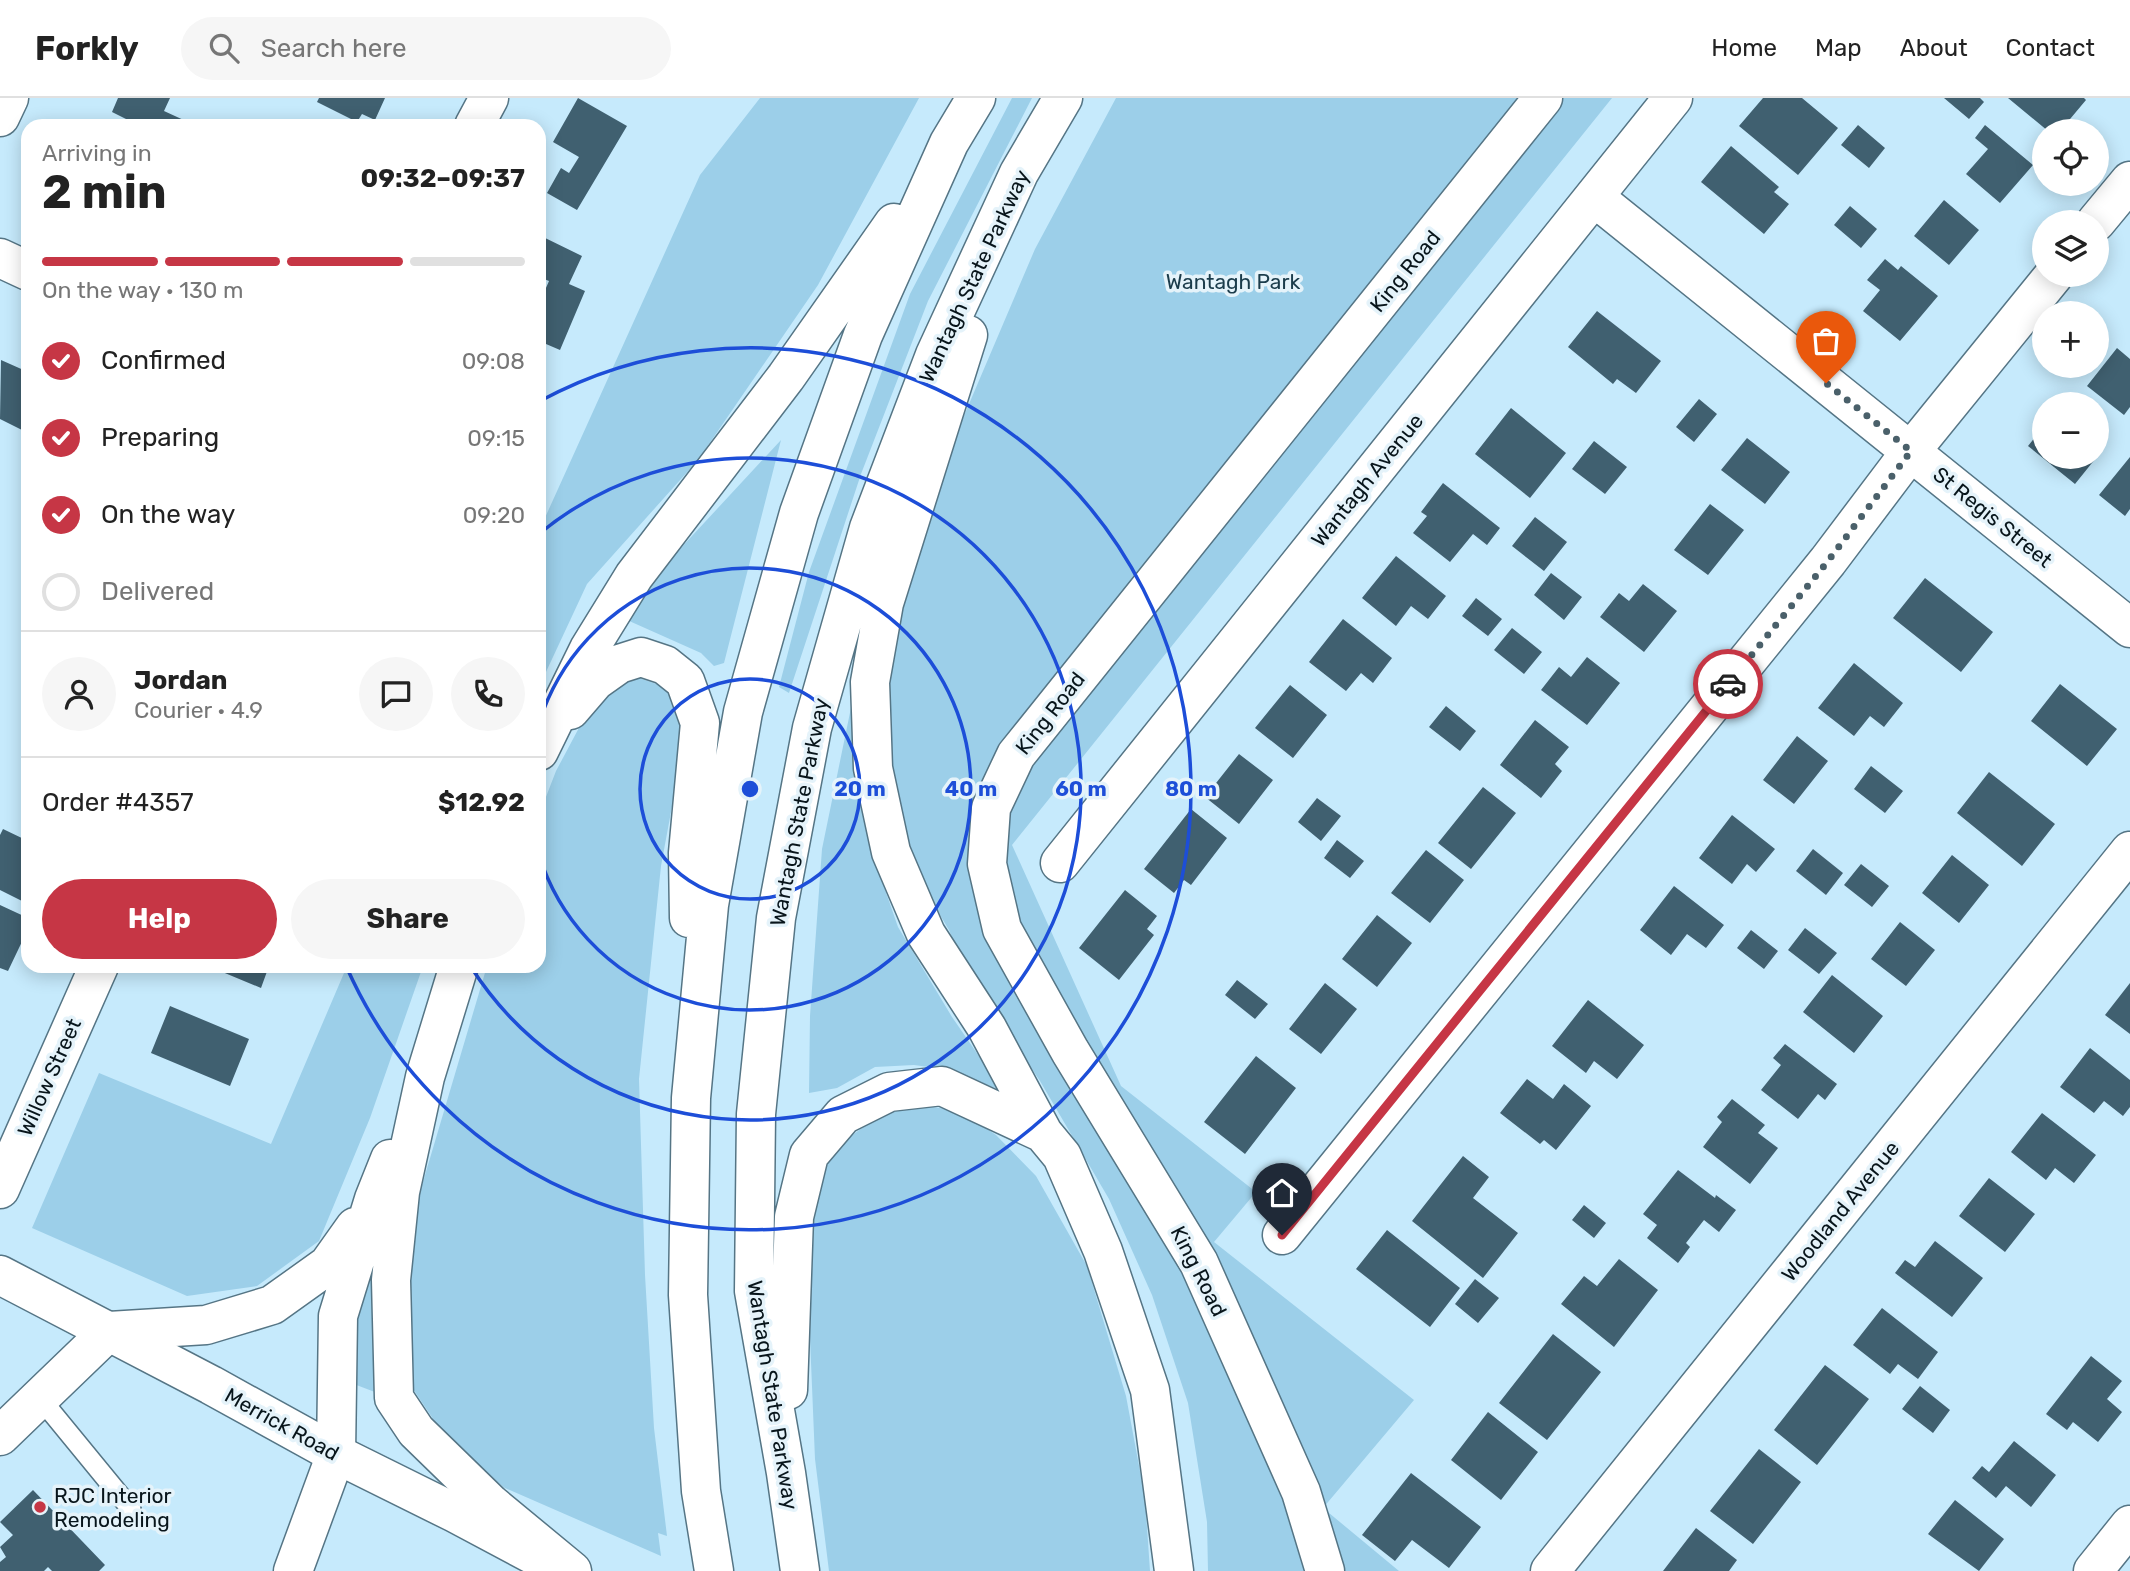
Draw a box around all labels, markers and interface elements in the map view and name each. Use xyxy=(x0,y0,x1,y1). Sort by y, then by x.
search box xyxy=(181,17,671,80)
text: Forkly xyxy=(35,29,139,68)
icon: search xyxy=(205,29,243,67)
text: Search here xyxy=(261,33,407,64)
text: Home xyxy=(1711,34,1777,62)
text: Map xyxy=(1815,34,1862,62)
text: About xyxy=(1900,34,1968,62)
text: Contact xyxy=(2006,34,2095,62)
map controls xyxy=(2032,119,2109,469)
button: locate xyxy=(2032,119,2109,196)
text: Arriving in xyxy=(42,139,152,167)
text: 09:32–09:37 xyxy=(361,163,525,194)
text: 2 min xyxy=(42,165,167,220)
street label: Wantagh State Parkway xyxy=(914,165,1034,386)
button: layers xyxy=(2032,210,2109,287)
street label: King Road xyxy=(1364,225,1446,317)
park label: Wantagh Park xyxy=(1166,269,1300,294)
text: On the way · 130 m xyxy=(42,276,243,304)
button: + xyxy=(2032,301,2109,378)
pin xyxy=(1796,311,1856,383)
icon: bag xyxy=(1807,322,1845,360)
icon: check xyxy=(42,342,80,380)
text: Confirmed xyxy=(101,345,226,376)
text: 09:08 xyxy=(462,347,525,375)
button: − xyxy=(2032,392,2109,469)
street label: Wantagh Avenue xyxy=(1306,408,1428,552)
icon: check xyxy=(42,419,80,457)
text: Preparing xyxy=(101,422,219,453)
text: 09:15 xyxy=(467,424,525,452)
street label: St Regis Street xyxy=(1928,461,2058,573)
icon: check xyxy=(42,496,80,534)
text: On the way xyxy=(101,499,235,530)
text: 09:20 xyxy=(463,501,525,529)
text: Delivered xyxy=(101,576,214,607)
courier xyxy=(1693,649,1763,719)
button: person xyxy=(42,657,116,731)
button: chat xyxy=(359,657,433,731)
button: phone xyxy=(451,657,525,731)
text: Jordan xyxy=(134,665,227,696)
icon: car xyxy=(1709,665,1747,703)
street label: King Road xyxy=(1010,667,1090,759)
street label: Wantagh State Parkway xyxy=(765,695,833,928)
text: Courier · 4.9 xyxy=(134,696,263,724)
text: 20 m xyxy=(834,776,886,801)
text: 40 m xyxy=(945,776,997,801)
text: 60 m xyxy=(1055,776,1107,801)
text: 80 m xyxy=(1165,776,1217,801)
centre of rings xyxy=(738,777,762,801)
text: Order #4357 xyxy=(42,787,194,818)
text: $12.92 xyxy=(438,787,525,818)
button: Help xyxy=(42,879,277,959)
button: Share xyxy=(291,879,525,959)
street label: Willow Street xyxy=(12,1014,86,1140)
street label: Woodland Avenue xyxy=(1776,1136,1904,1286)
pin xyxy=(1252,1163,1312,1235)
icon: home xyxy=(1263,1174,1301,1212)
street label: King Road xyxy=(1166,1222,1232,1320)
street label: Wantagh State Parkway xyxy=(743,1279,804,1512)
street label: Merrick Road xyxy=(221,1382,343,1466)
place label: RJC Interior Remodeling xyxy=(54,1483,172,1532)
marker: RJC Interior Remodeling xyxy=(32,1499,48,1515)

